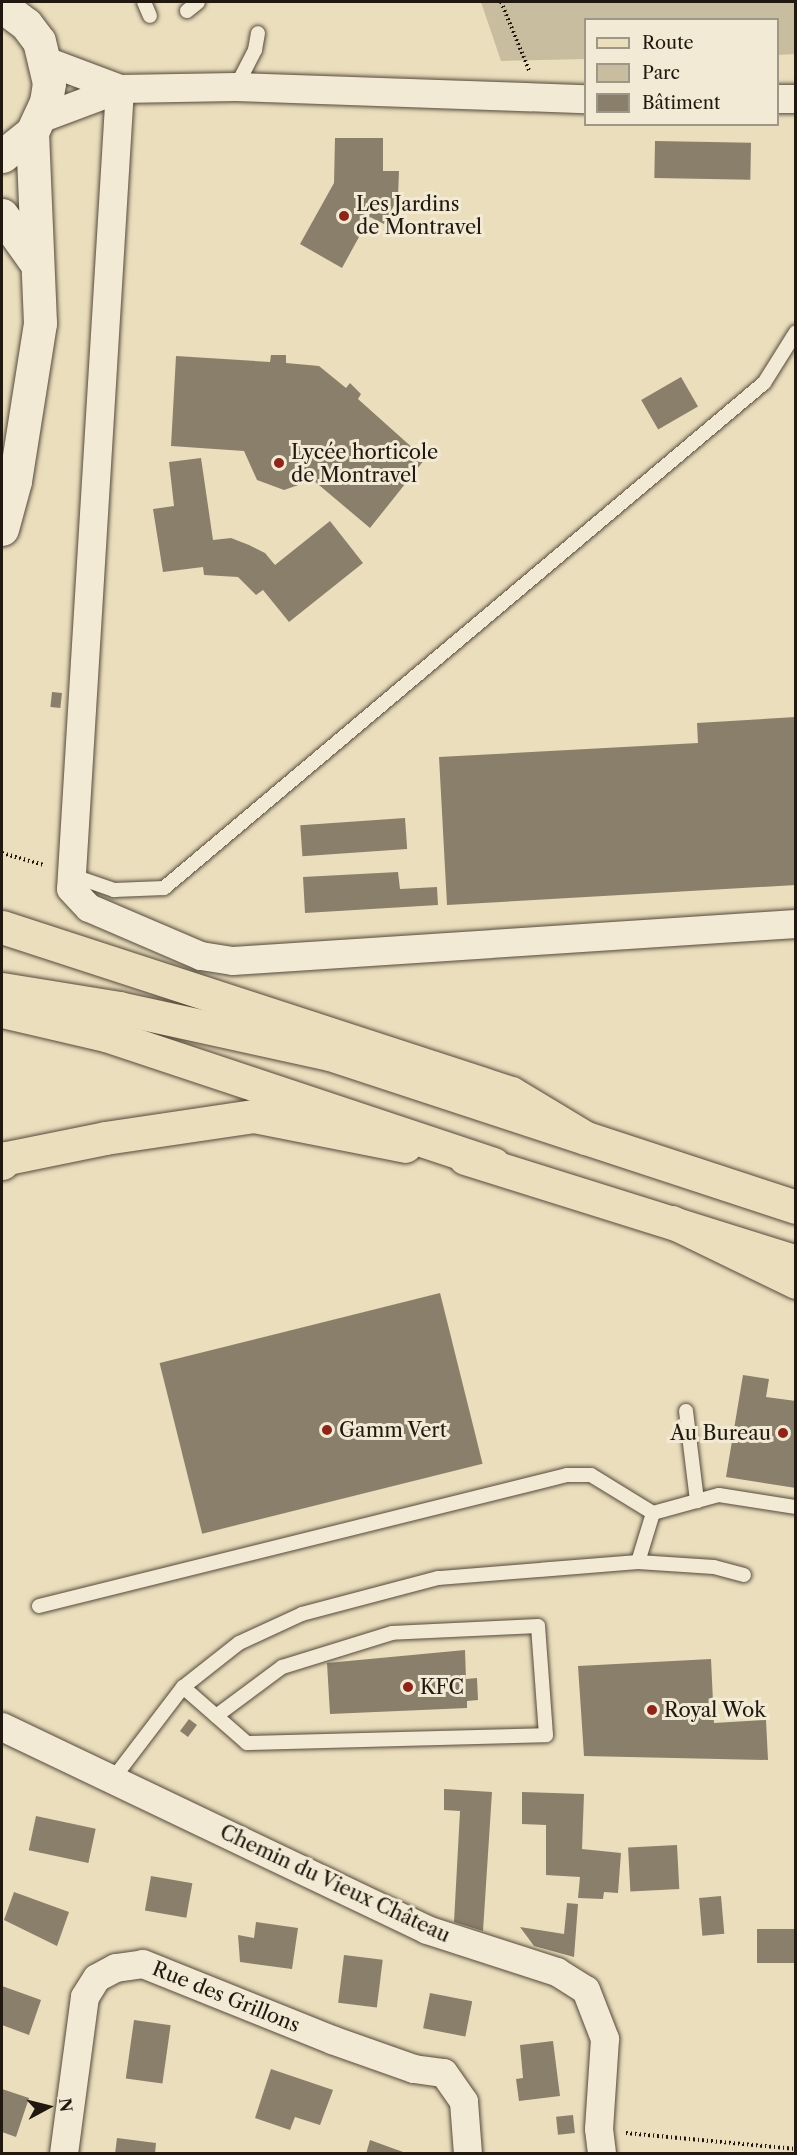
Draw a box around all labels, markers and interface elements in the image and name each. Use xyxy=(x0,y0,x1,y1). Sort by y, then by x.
legend xyxy=(584,18,779,126)
text: Route xyxy=(642,32,694,54)
text: Parc xyxy=(642,62,680,84)
text: Bâtiment xyxy=(642,92,720,114)
place label: Les Jardins de Montravel xyxy=(356,192,482,239)
marker: Les Jardins de Montravel xyxy=(337,209,351,223)
place label: Lycée horticole de Montravel xyxy=(291,440,438,487)
marker: Lycée horticole de Montravel xyxy=(272,456,286,470)
place label: Gamm Vert xyxy=(339,1418,448,1442)
place label: Au Bureau xyxy=(670,1421,771,1445)
marker: Gamm Vert xyxy=(320,1423,334,1437)
marker: Au Bureau xyxy=(776,1426,790,1440)
place label: KFC xyxy=(420,1675,464,1699)
marker: KFC xyxy=(401,1680,415,1694)
place label: Royal Wok xyxy=(664,1698,767,1722)
marker: Royal Wok xyxy=(645,1703,659,1717)
street label: Chemin du Vieux Château xyxy=(216,1820,454,1948)
street label: Rue des Grillons xyxy=(149,1956,303,2038)
north arrow xyxy=(18,2077,78,2137)
text: N xyxy=(55,2097,77,2113)

